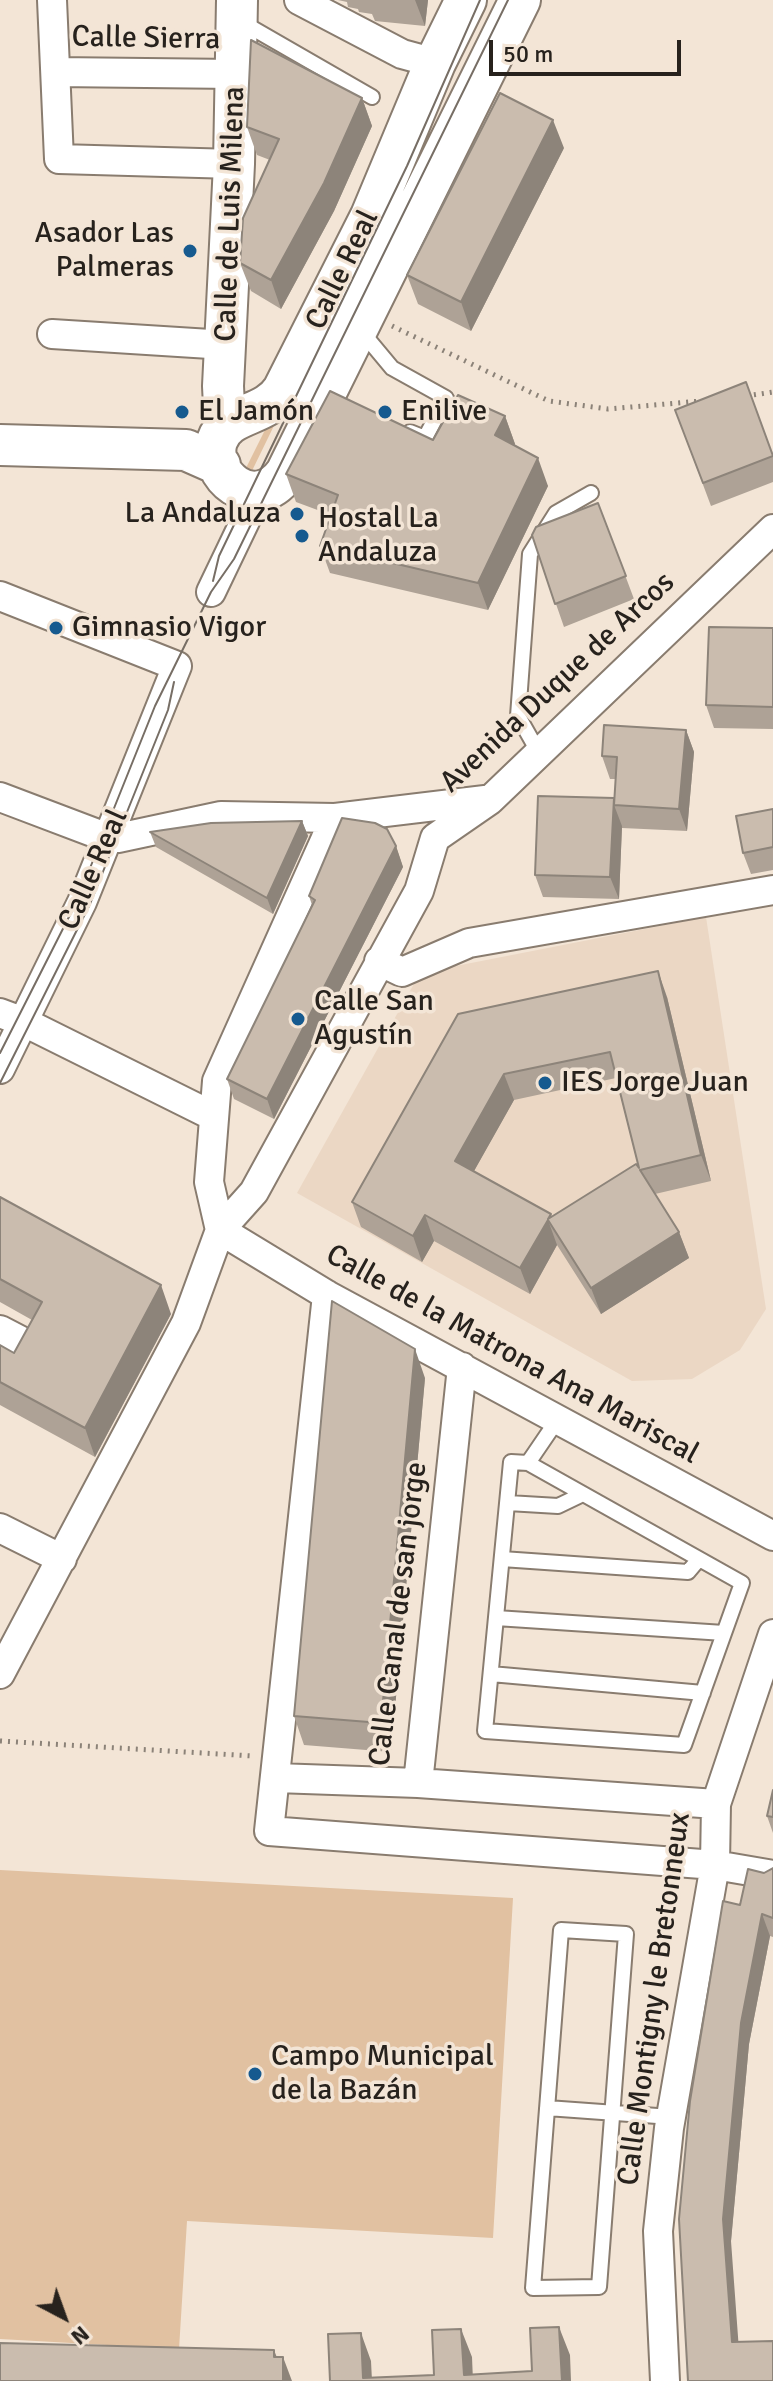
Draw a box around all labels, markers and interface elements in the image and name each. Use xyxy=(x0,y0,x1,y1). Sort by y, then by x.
street label: Calle Sierra xyxy=(71,20,221,58)
scale bar xyxy=(493,24,685,74)
text: 50 m xyxy=(503,39,553,69)
street label: Calle de Luis Milena xyxy=(209,86,253,342)
street label: Calle Real xyxy=(299,204,387,336)
place label: Asador Las Palmeras xyxy=(35,216,174,286)
marker: Asador Las Palmeras xyxy=(181,242,199,260)
place label: El Jamón xyxy=(198,394,314,430)
place label: Enilive xyxy=(401,394,487,430)
marker: El Jamón xyxy=(173,403,191,421)
marker: Enilive xyxy=(376,403,394,421)
place label: La Andaluza xyxy=(125,496,281,532)
place label: Hostal La Andaluza xyxy=(318,501,439,572)
marker: La Andaluza xyxy=(288,505,306,523)
marker: Hostal La Andaluza xyxy=(293,527,311,545)
street label: Avenida Duque de Arcos xyxy=(433,565,683,801)
place label: Gimnasio Vigor xyxy=(72,610,266,646)
marker: Gimnasio Vigor xyxy=(47,619,65,637)
street label: Calle Real xyxy=(51,804,137,936)
place label: Calle San Agustín xyxy=(314,984,434,1054)
marker: Calle San Agustín xyxy=(289,1010,307,1028)
place label: IES Jorge Juan xyxy=(561,1065,749,1101)
marker: IES Jorge Juan xyxy=(536,1074,554,1092)
street label: Calle de la Matrona Ana Mariscal xyxy=(319,1237,705,1473)
street label: Calle Canal de san jorge xyxy=(362,1460,436,1768)
street label: Calle Montigny le Bretonneux xyxy=(611,1810,699,2188)
place label: Campo Municipal de la Bazán xyxy=(271,2039,494,2110)
marker: Campo Municipal de la Bazán xyxy=(246,2065,264,2083)
north arrow xyxy=(24,2277,104,2357)
text: N xyxy=(65,2320,95,2351)

